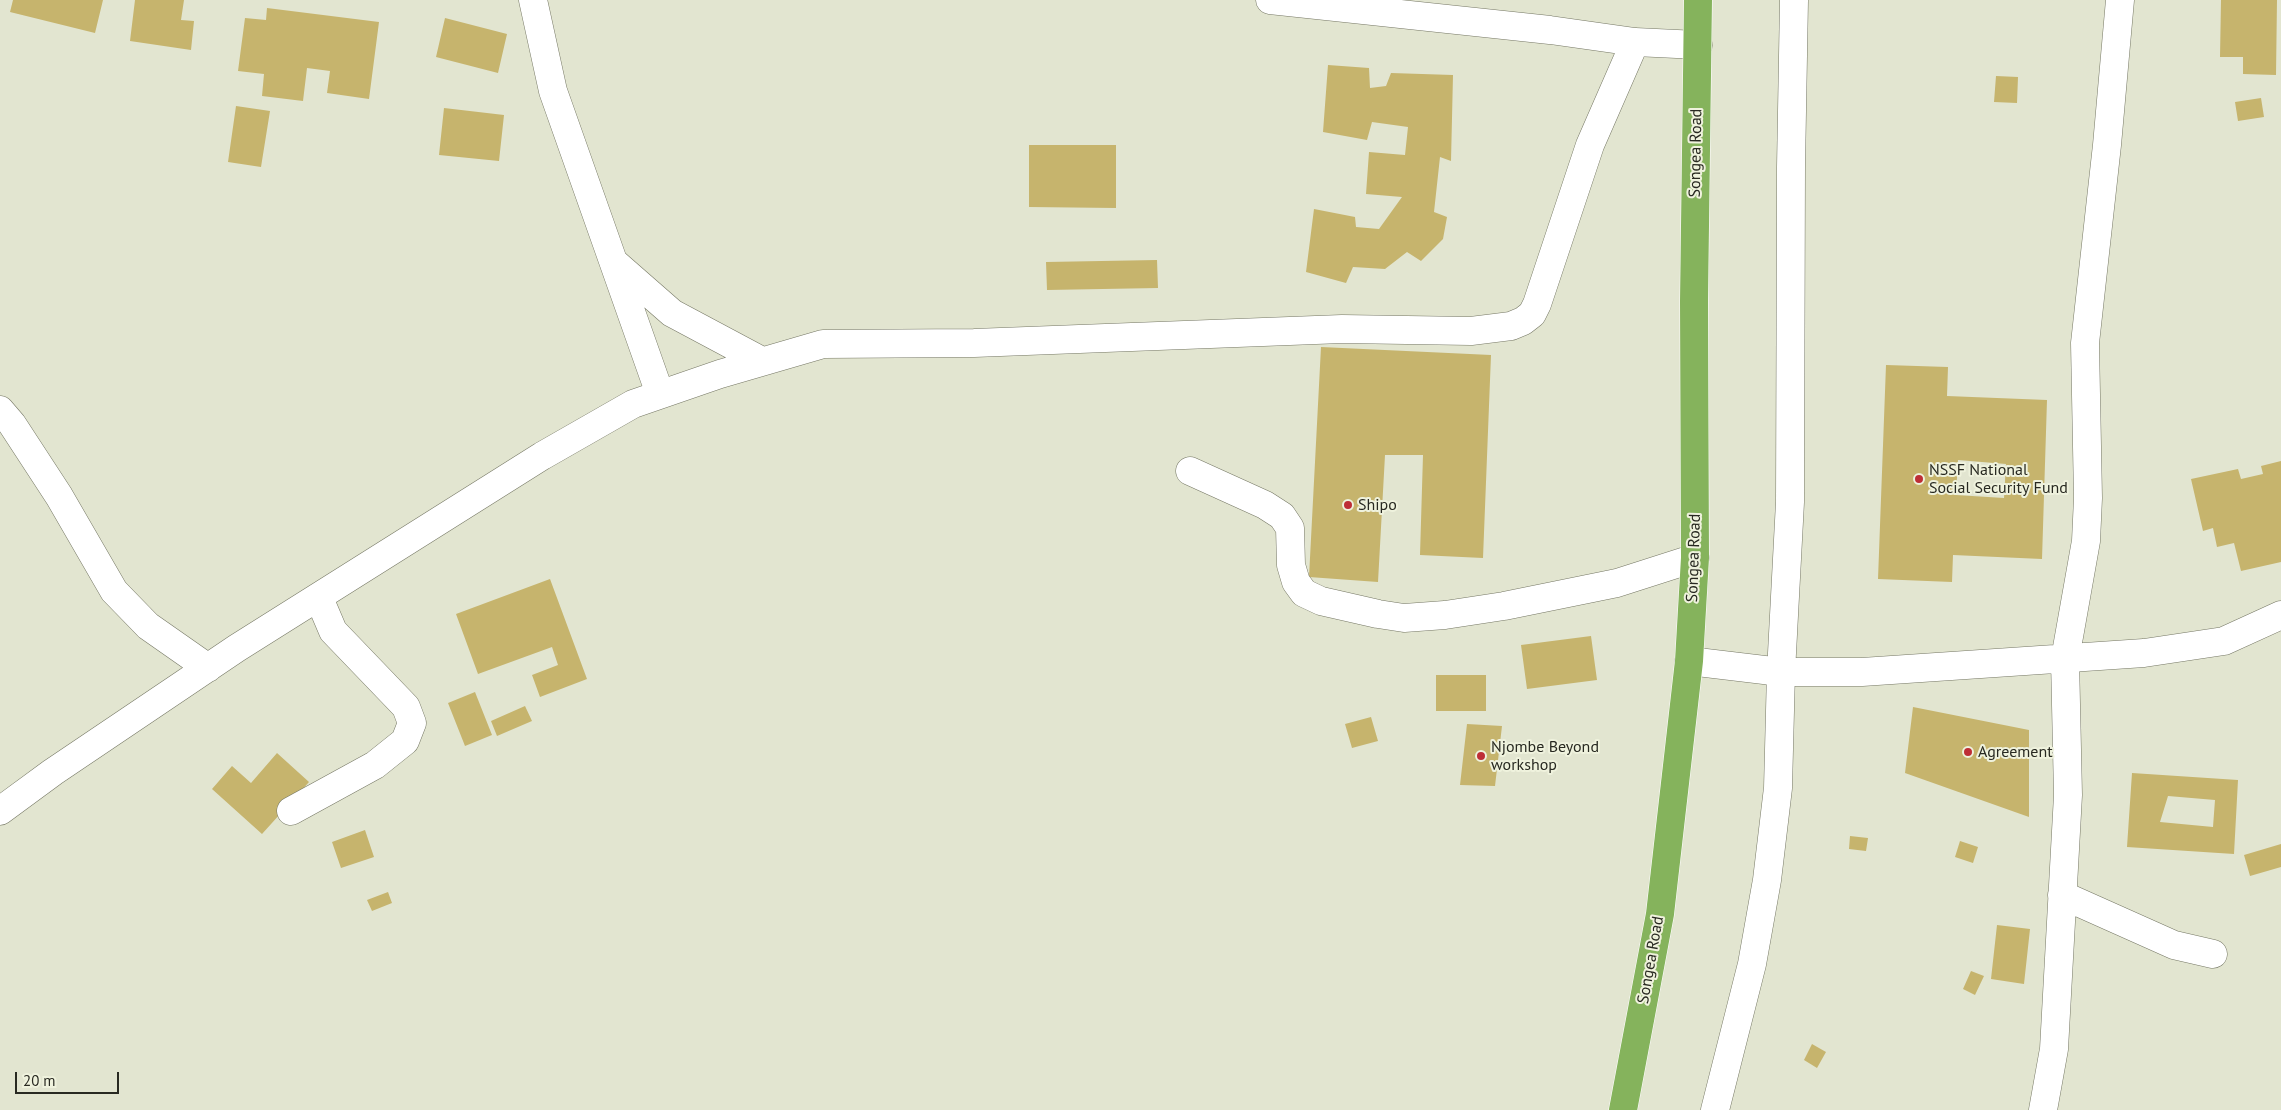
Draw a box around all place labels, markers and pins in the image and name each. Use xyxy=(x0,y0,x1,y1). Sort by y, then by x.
place label: NSSF National Social Security Fund xyxy=(1929,460,2068,498)
marker: NSSF National Social Security Fund xyxy=(1913,473,1925,485)
place label: Shipo xyxy=(1358,495,1397,515)
marker: Shipo xyxy=(1342,499,1354,511)
place label: Njombe Beyond workshop xyxy=(1491,737,1599,775)
place label: Agreement xyxy=(1978,742,2053,762)
marker: Agreement xyxy=(1962,746,1974,758)
marker: Njombe Beyond workshop xyxy=(1475,750,1487,762)

